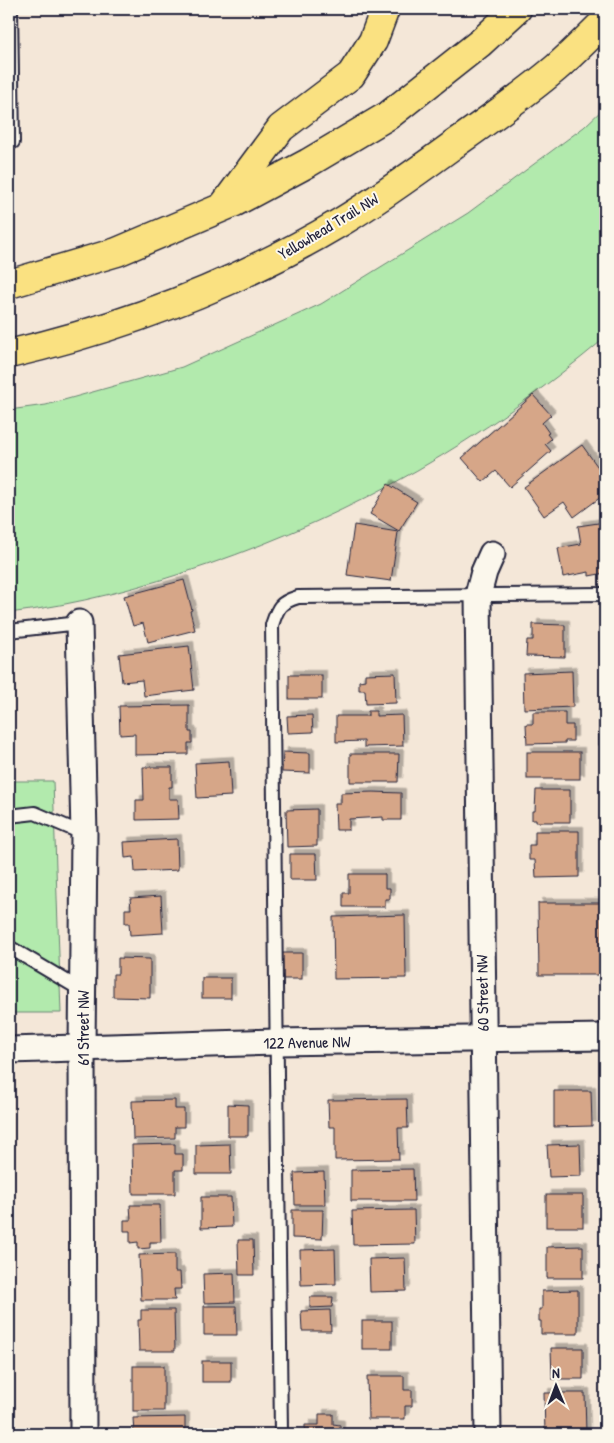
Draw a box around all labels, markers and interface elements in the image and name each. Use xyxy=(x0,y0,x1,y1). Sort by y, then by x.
street label: Yellowhead Trail NW xyxy=(274,187,382,265)
street label: 60 Street NW xyxy=(470,954,494,1031)
street label: 61 Street NW xyxy=(72,990,94,1066)
street label: 122 Avenue NW xyxy=(263,1030,351,1054)
north arrow xyxy=(532,1360,582,1410)
text: N xyxy=(552,1363,560,1382)

